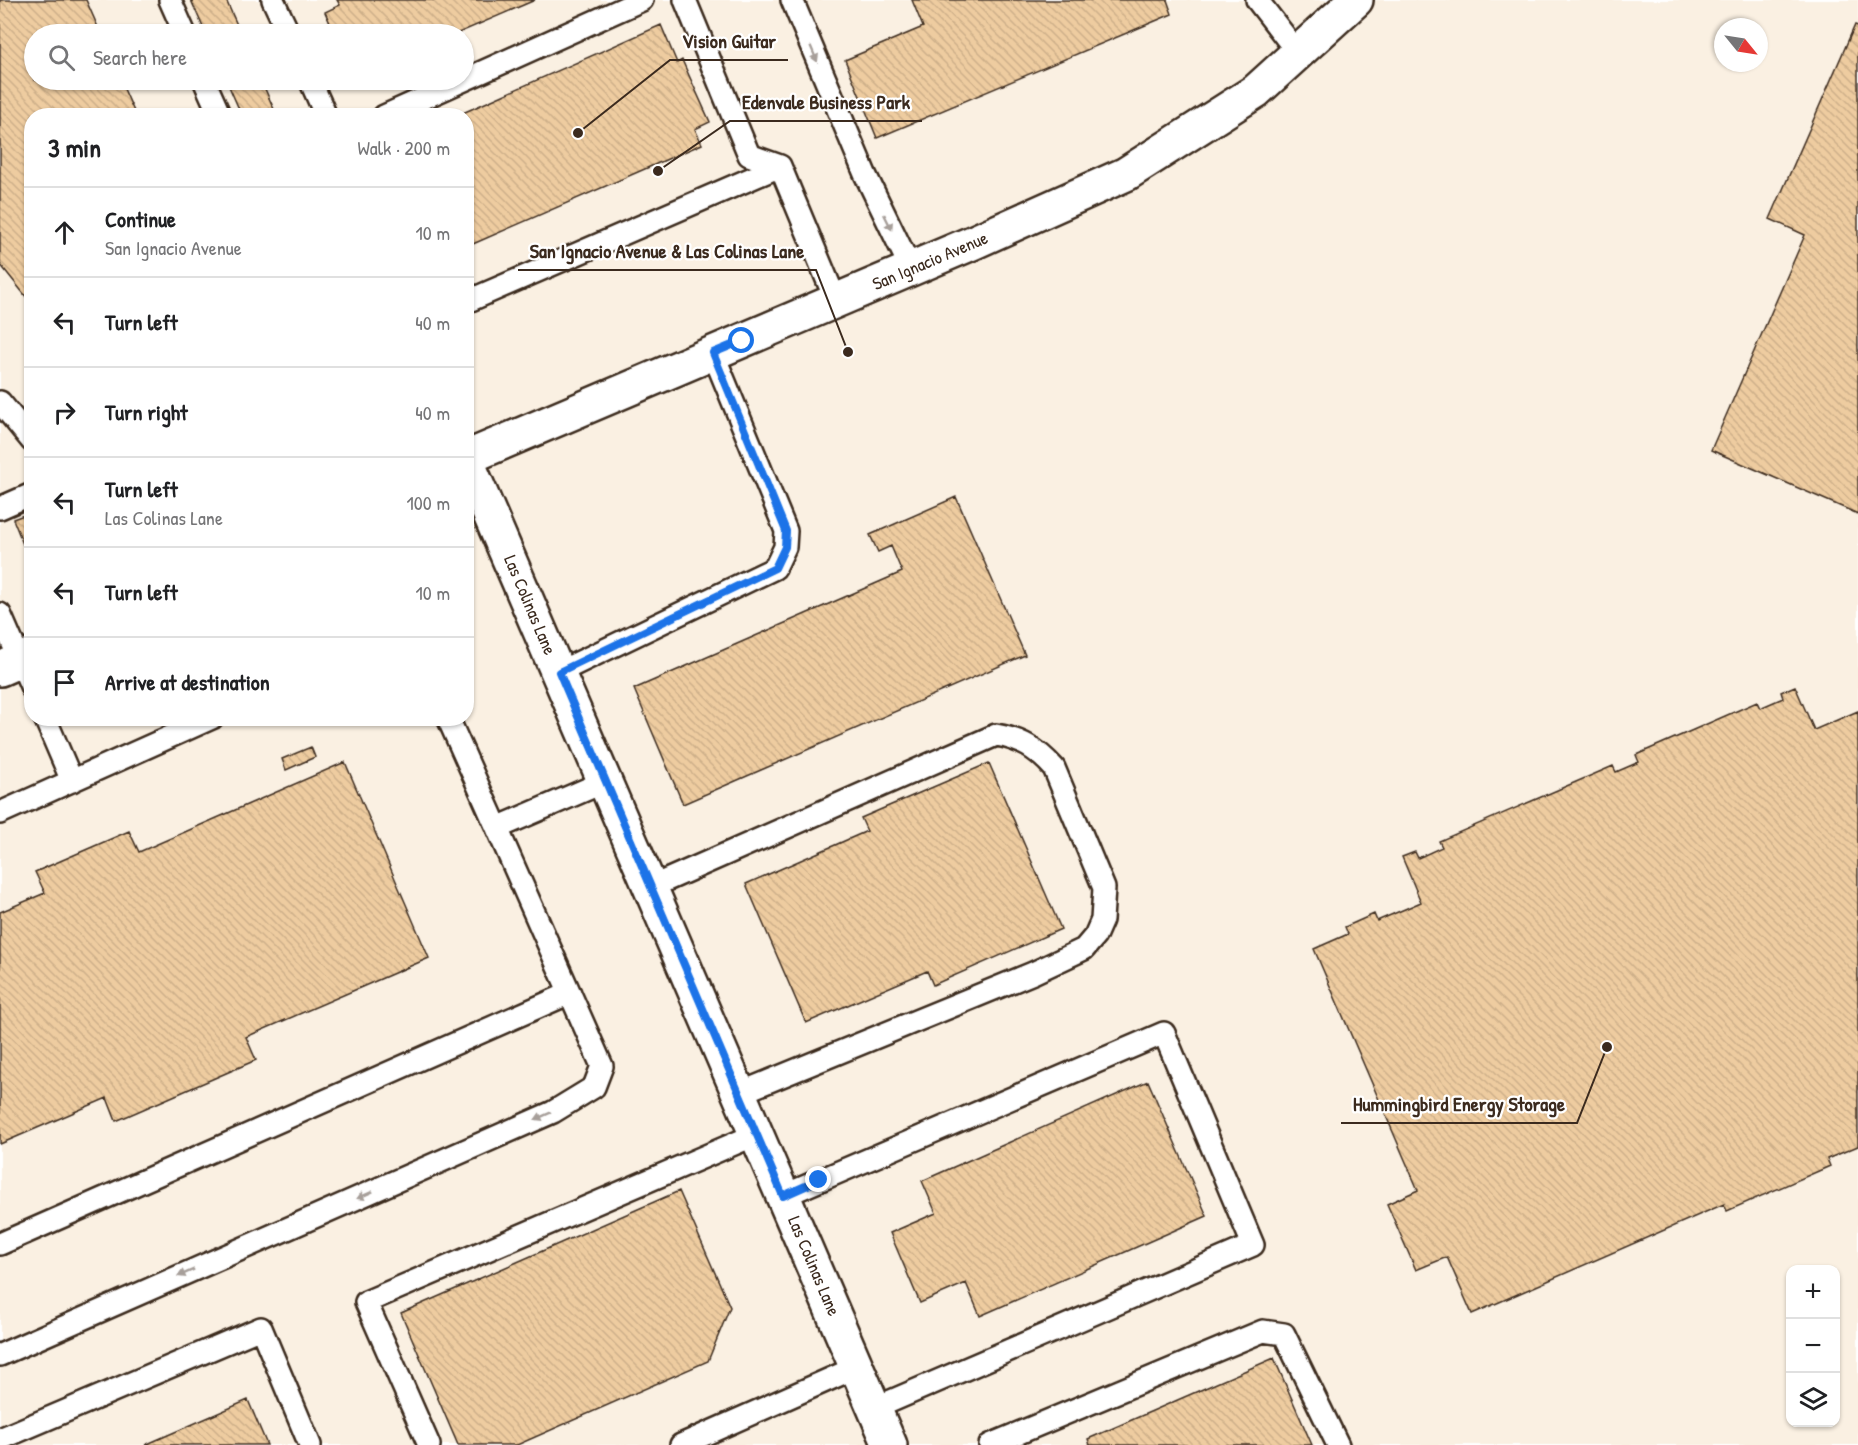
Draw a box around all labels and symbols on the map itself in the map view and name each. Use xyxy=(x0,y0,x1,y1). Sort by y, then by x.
north arrow xyxy=(1714,18,1768,72)
callout: Vision Guitar xyxy=(670,22,788,60)
text: Vision Guitar xyxy=(682,27,776,54)
one-way arrow xyxy=(810,45,819,63)
callout: Edenvale Business Park xyxy=(730,83,922,121)
text: Edenvale Business Park xyxy=(742,88,911,115)
one-way arrow xyxy=(883,213,893,230)
street label: San Ignacio Avenue xyxy=(868,225,991,296)
callout: San Ignacio Avenue & Las Colinas Lane xyxy=(518,232,816,270)
text: San Ignacio Avenue & Las Colinas Lane xyxy=(530,237,804,265)
route start xyxy=(728,327,754,353)
street label: Las Colinas Lane xyxy=(498,551,563,659)
callout: Hummingbird Energy Storage xyxy=(1341,1085,1577,1123)
text: Hummingbird Energy Storage xyxy=(1353,1090,1565,1118)
one-way arrow xyxy=(534,1111,552,1121)
route end xyxy=(805,1166,831,1192)
one-way arrow xyxy=(356,1190,373,1199)
street label: Las Colinas Lane xyxy=(782,1212,847,1320)
one-way arrow xyxy=(177,1269,195,1278)

